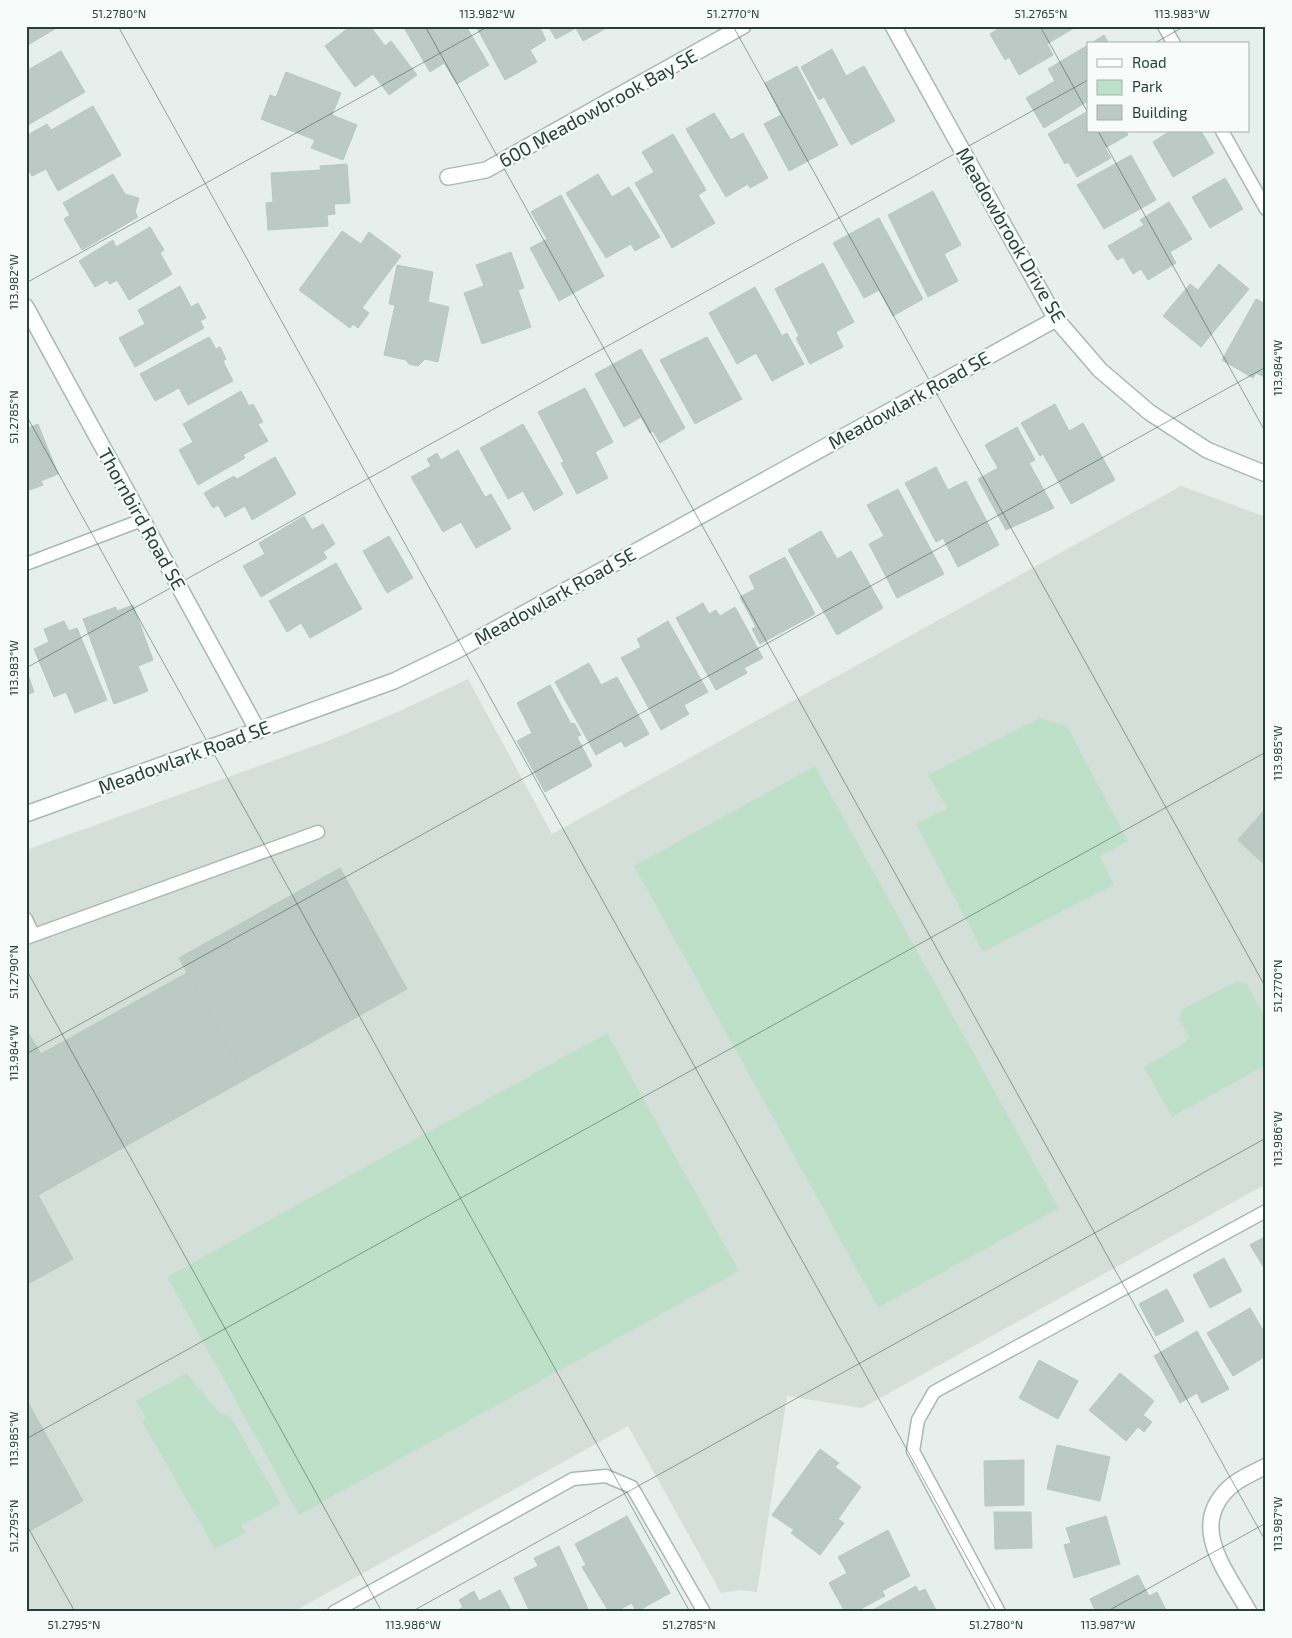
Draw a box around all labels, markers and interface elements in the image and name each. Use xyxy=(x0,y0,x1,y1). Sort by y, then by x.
text: 51.2780°N xyxy=(92,6,146,20)
text: 113.982°W xyxy=(459,6,515,20)
text: 51.2770°N xyxy=(706,6,760,20)
text: 51.2765°N xyxy=(1015,6,1067,20)
text: 113.983°W xyxy=(1154,6,1210,20)
legend xyxy=(1087,42,1250,132)
street label: 600 Meadowbrook Bay SE xyxy=(494,43,701,172)
text: Road xyxy=(1132,53,1167,71)
text: Park xyxy=(1132,77,1163,95)
text: Building xyxy=(1132,103,1188,121)
street label: Meadowbrook Drive SE xyxy=(952,143,1071,327)
text: 113.982°W xyxy=(6,254,20,310)
text: 113.984°W xyxy=(1270,340,1284,396)
street label: Meadowlark Road SE xyxy=(824,346,994,454)
text: 51.2785°N xyxy=(6,390,20,444)
street label: Thornbird Road SE xyxy=(94,444,191,594)
street label: Meadowlark Road SE xyxy=(470,542,640,650)
text: 113.983°W xyxy=(6,640,20,696)
street label: Meadowlark Road SE xyxy=(95,715,273,798)
text: 113.985°W xyxy=(1270,725,1284,781)
text: 51.2790°N xyxy=(6,945,20,999)
text: 51.2770°N xyxy=(1270,959,1284,1013)
text: 113.984°W xyxy=(6,1025,20,1081)
text: 113.986°W xyxy=(1270,1111,1284,1167)
text: 113.985°W xyxy=(6,1411,20,1467)
text: 113.987°W xyxy=(1270,1497,1284,1552)
text: 51.2795°N xyxy=(6,1500,20,1552)
text: 51.2795°N xyxy=(48,1617,100,1631)
text: 113.986°W xyxy=(385,1617,441,1631)
text: 51.2785°N xyxy=(662,1617,716,1631)
text: 51.2780°N xyxy=(969,1617,1023,1631)
text: 113.987°W xyxy=(1081,1617,1136,1631)

